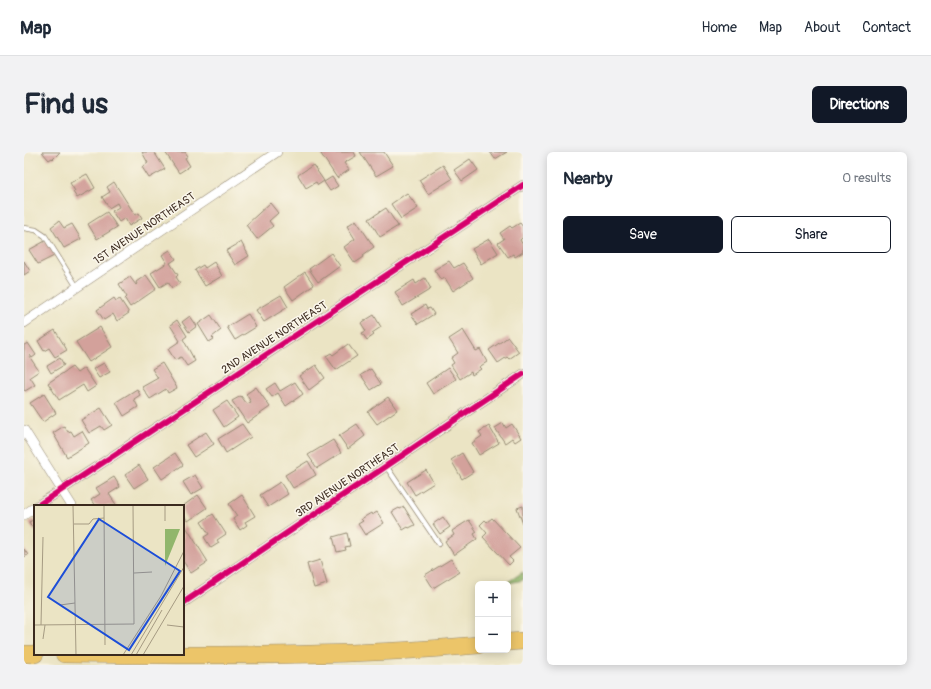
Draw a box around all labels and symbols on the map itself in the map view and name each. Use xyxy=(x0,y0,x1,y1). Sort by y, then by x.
street label: 1ST AVENUE NORTHEAST xyxy=(91,190,197,267)
street label: 2ND AVENUE NORTHEAST xyxy=(219,298,329,376)
street label: 3RD AVENUE NORTHEAST xyxy=(293,441,402,520)
inset map xyxy=(34,505,184,655)

